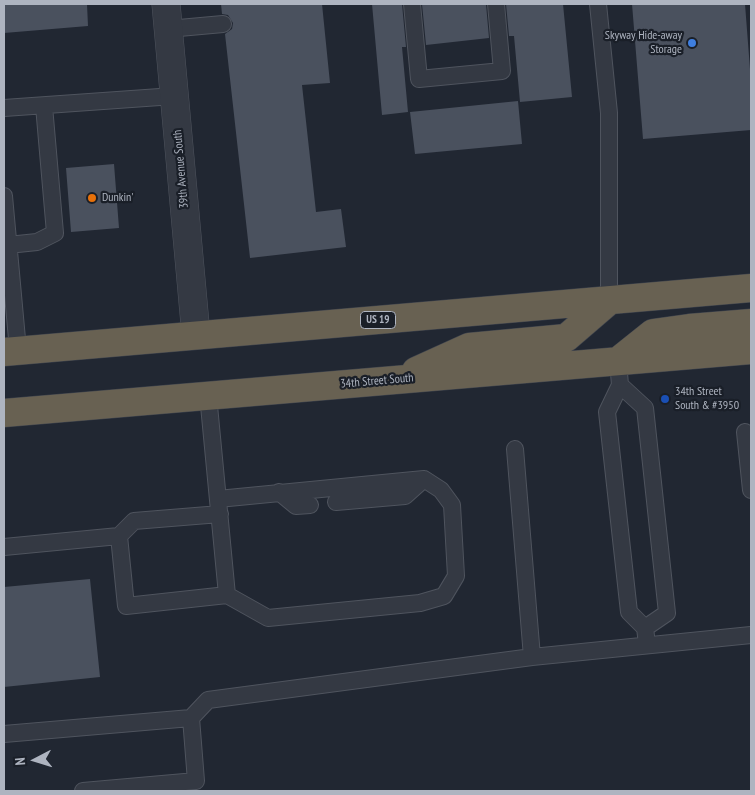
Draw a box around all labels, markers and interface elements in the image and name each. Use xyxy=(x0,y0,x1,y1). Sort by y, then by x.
place label: Skyway Hide-away Storage xyxy=(605,29,682,57)
marker: Skyway Hide-away Storage xyxy=(686,37,698,49)
street label: 39th Avenue South xyxy=(170,129,192,209)
place label: Dunkin' xyxy=(102,191,133,205)
marker: Dunkin' xyxy=(86,192,98,204)
road number: US 19 xyxy=(360,312,396,328)
street label: 34th Street South xyxy=(340,371,414,391)
place label: 34th Street South & #3950 xyxy=(675,385,739,413)
marker: 34th Street South & #3950 xyxy=(659,393,671,405)
north arrow xyxy=(10,735,60,785)
text: N xyxy=(11,757,29,766)

